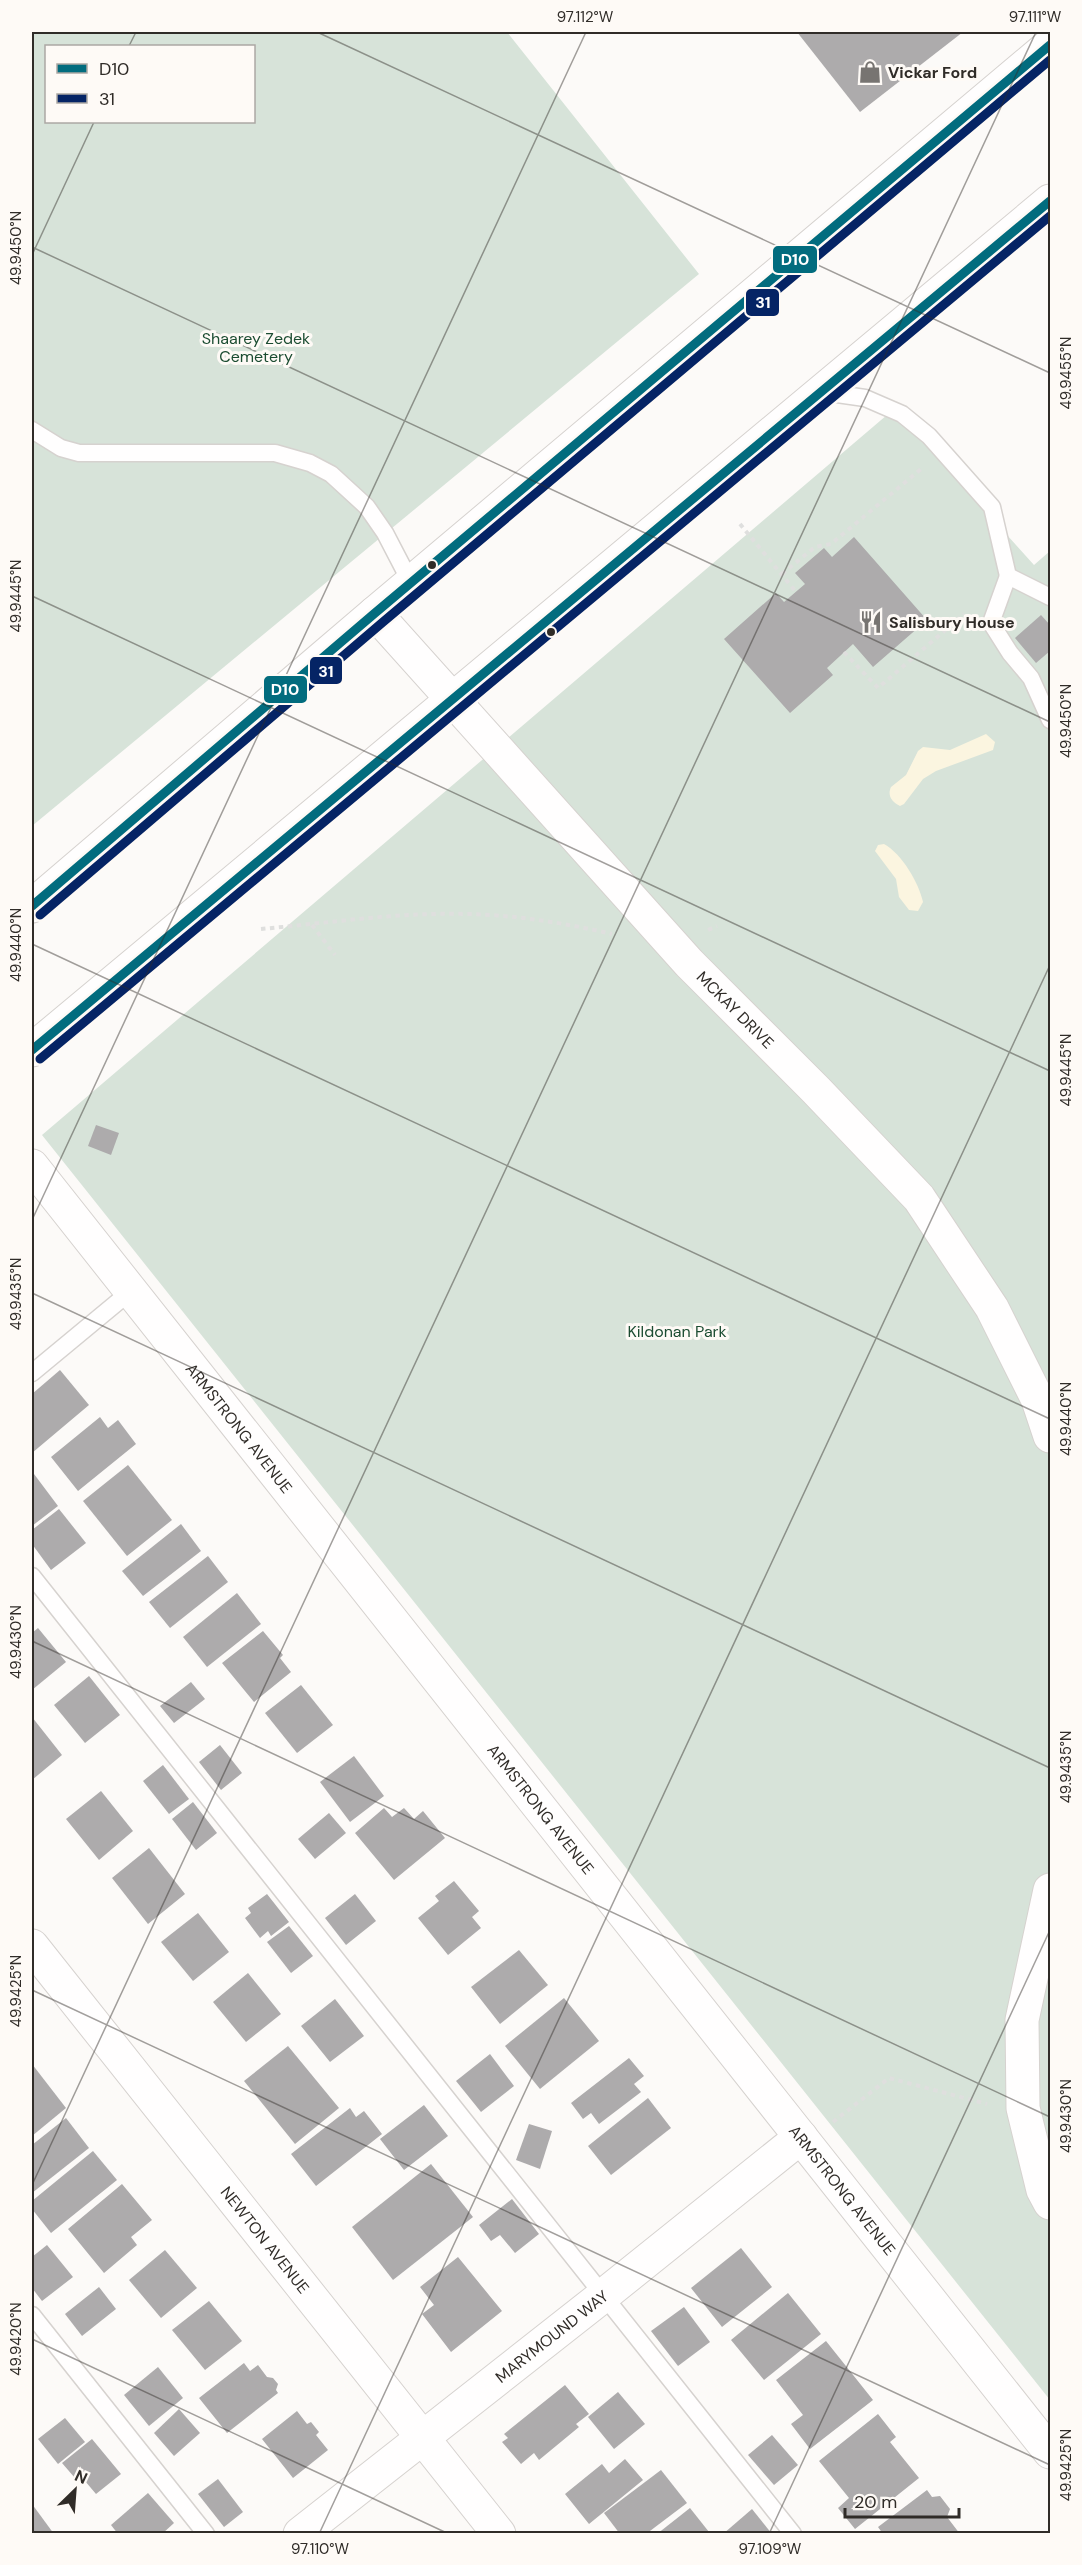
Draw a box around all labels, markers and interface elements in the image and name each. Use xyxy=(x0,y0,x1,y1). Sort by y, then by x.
text: 97.112°W xyxy=(557,7,614,27)
text: 97.111°W xyxy=(1009,7,1062,27)
legend xyxy=(45,45,255,123)
text: D10 xyxy=(99,57,129,81)
shop icon: Vickar Ford xyxy=(857,59,883,85)
place label: Vickar Ford xyxy=(888,62,977,83)
text: 31 xyxy=(99,87,115,111)
text: 49.9450°N xyxy=(6,211,26,285)
line badge: D10 xyxy=(772,245,818,274)
text: D10 xyxy=(781,249,809,270)
line badge: 31 xyxy=(745,288,780,317)
text: 31 xyxy=(755,292,771,313)
park label: Shaarey Zedek Cemetery xyxy=(202,328,310,367)
text: 49.9455°N xyxy=(1056,337,1076,409)
unlabelled marker xyxy=(426,559,438,571)
text: 49.9445°N xyxy=(6,560,26,632)
restaurant icon: Salisbury House xyxy=(858,609,884,635)
place label: Salisbury House xyxy=(889,612,1015,633)
unlabelled marker xyxy=(545,626,557,638)
line badge: 31 xyxy=(309,656,343,685)
text: 31 xyxy=(318,661,334,682)
line badge: D10 xyxy=(263,675,308,704)
text: D10 xyxy=(271,679,299,700)
text: 49.9450°N xyxy=(1056,684,1076,758)
text: 49.9440°N xyxy=(6,908,26,982)
street label: MCKAY DRIVE xyxy=(692,966,779,1053)
text: 49.9445°N xyxy=(1056,1034,1076,1106)
text: 49.9435°N xyxy=(6,1258,26,1330)
park label: Kildonan Park xyxy=(627,1321,727,1342)
street label: ARMSTRONG AVENUE xyxy=(181,1358,297,1497)
text: 49.9440°N xyxy=(1056,1382,1076,1456)
text: 49.9430°N xyxy=(6,1605,26,1679)
text: 49.9435°N xyxy=(1056,1731,1076,1803)
street label: ARMSTRONG AVENUE xyxy=(483,1740,599,1878)
text: 49.9425°N xyxy=(6,1955,26,2027)
text: 49.9430°N xyxy=(1056,2079,1076,2153)
street label: ARMSTRONG AVENUE xyxy=(785,2121,901,2259)
street label: NEWTON AVENUE xyxy=(216,2182,314,2298)
street label: MARYMOUND WAY xyxy=(491,2285,612,2387)
text: 49.9420°N xyxy=(6,2302,26,2376)
text: 49.9425°N xyxy=(1056,2429,1076,2501)
north arrow xyxy=(45,2460,105,2520)
text: N xyxy=(71,2465,91,2489)
scale bar xyxy=(845,2481,959,2519)
text: 20 m xyxy=(854,2490,897,2514)
text: 97.110°W xyxy=(291,2539,349,2559)
text: 97.109°W xyxy=(739,2539,802,2559)

